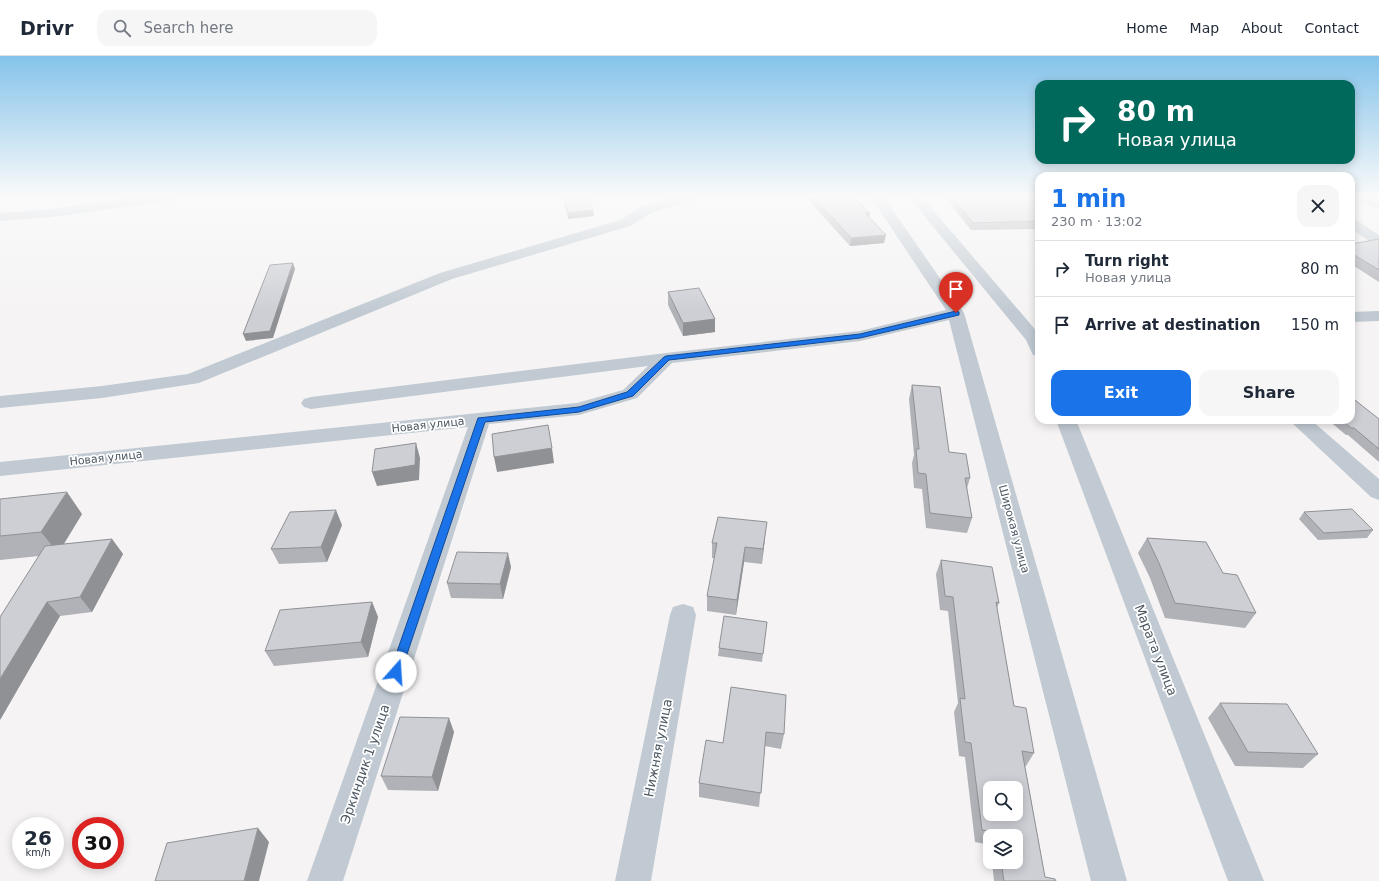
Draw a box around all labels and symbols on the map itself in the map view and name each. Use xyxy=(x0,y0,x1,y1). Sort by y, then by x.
pin xyxy=(939,272,973,313)
street label: Новая улица xyxy=(391,415,465,435)
street label: Новая улица xyxy=(69,448,143,468)
street label: Широкая улица xyxy=(996,483,1032,575)
street label: Марата улица xyxy=(1132,602,1180,698)
position arrow xyxy=(375,651,417,693)
street label: Нижняя улица xyxy=(641,698,675,798)
street label: Эркиндик 1 улица xyxy=(338,702,392,826)
speed limit sign: 30 xyxy=(72,817,124,869)

